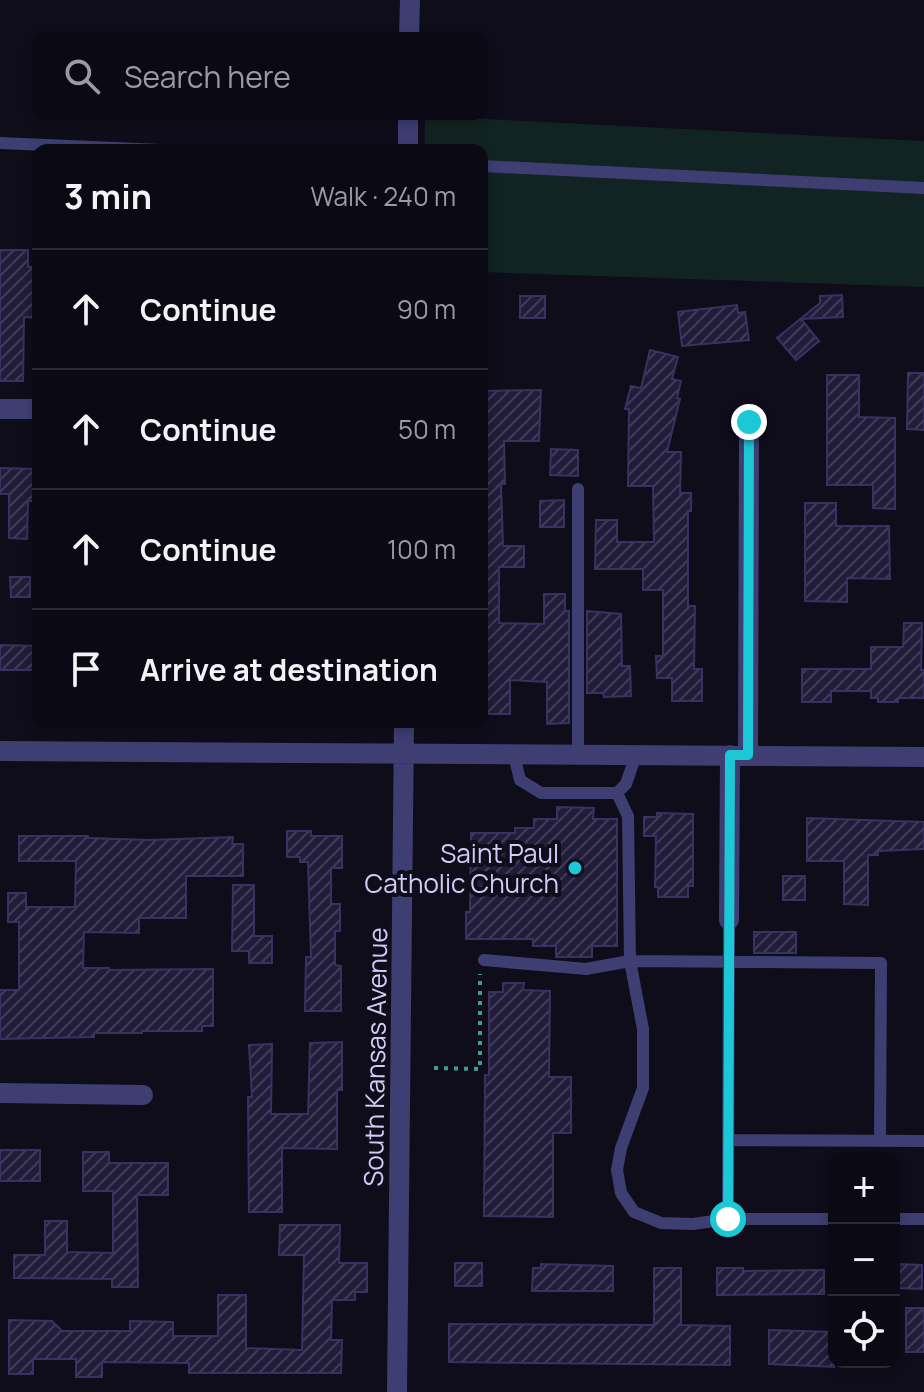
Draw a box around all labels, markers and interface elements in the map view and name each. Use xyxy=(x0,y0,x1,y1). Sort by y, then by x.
search box xyxy=(32,32,488,120)
icon: search xyxy=(60,54,104,98)
text: Search here xyxy=(124,56,291,97)
text: 3 min xyxy=(64,173,152,219)
text: Walk · 240 m xyxy=(310,178,456,214)
icon: ahead xyxy=(64,287,108,331)
text: Continue xyxy=(140,289,276,330)
text: 90 m xyxy=(397,291,456,327)
route end xyxy=(731,404,767,440)
icon: ahead xyxy=(64,407,108,451)
text: Continue xyxy=(140,409,276,450)
text: 50 m xyxy=(398,411,456,447)
icon: ahead xyxy=(64,527,108,571)
text: Continue xyxy=(140,529,276,570)
text: 100 m xyxy=(387,531,456,567)
icon: arrive xyxy=(64,647,108,691)
text: Arrive at destination xyxy=(140,649,438,690)
place label: Saint Paul Catholic Church xyxy=(365,835,559,901)
marker: Saint Paul Catholic Church xyxy=(566,859,584,877)
street label: South Kansas Avenue xyxy=(355,927,395,1187)
map controls xyxy=(828,1152,900,1368)
button: + xyxy=(828,1152,900,1224)
route start xyxy=(710,1201,746,1237)
button: − xyxy=(828,1224,900,1296)
button: locate xyxy=(828,1296,900,1368)

